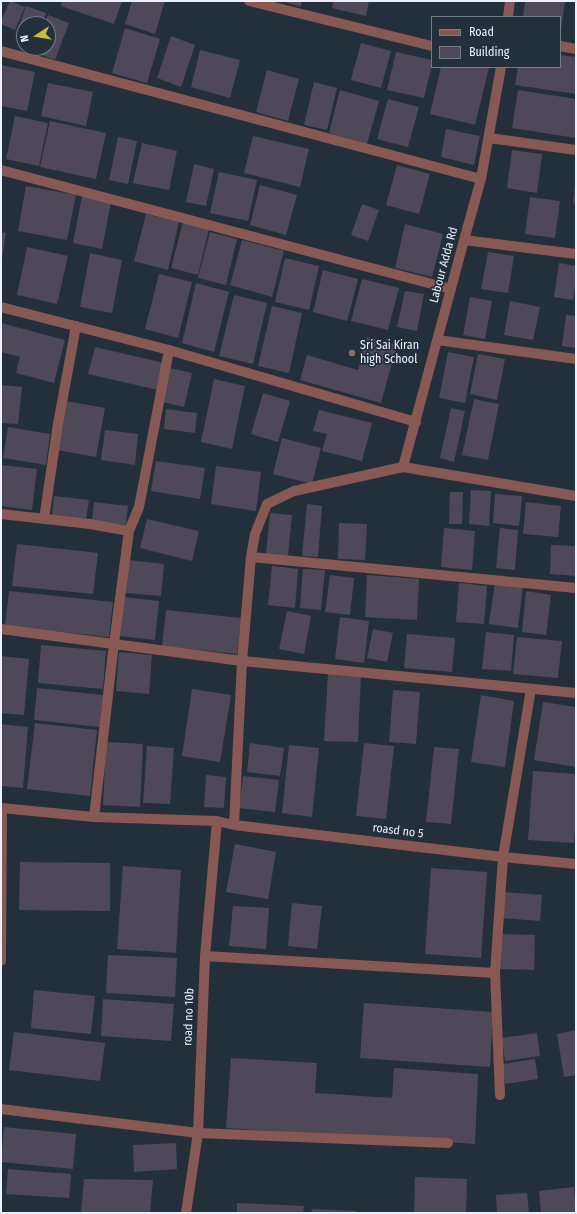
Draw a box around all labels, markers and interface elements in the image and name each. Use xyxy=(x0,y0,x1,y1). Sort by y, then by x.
north arrow xyxy=(16,16,56,56)
legend xyxy=(431,16,561,68)
text: Road xyxy=(469,25,494,39)
text: N xyxy=(18,34,32,43)
text: Building xyxy=(469,45,509,59)
street label: Labour Adda Rd xyxy=(427,226,461,304)
place label: Sri Sai Kiran high School xyxy=(360,339,419,367)
marker: Sri Sai Kiran high School xyxy=(347,348,357,358)
street label: roasd no 5 xyxy=(372,821,424,841)
street label: road no 10b xyxy=(181,988,197,1046)

